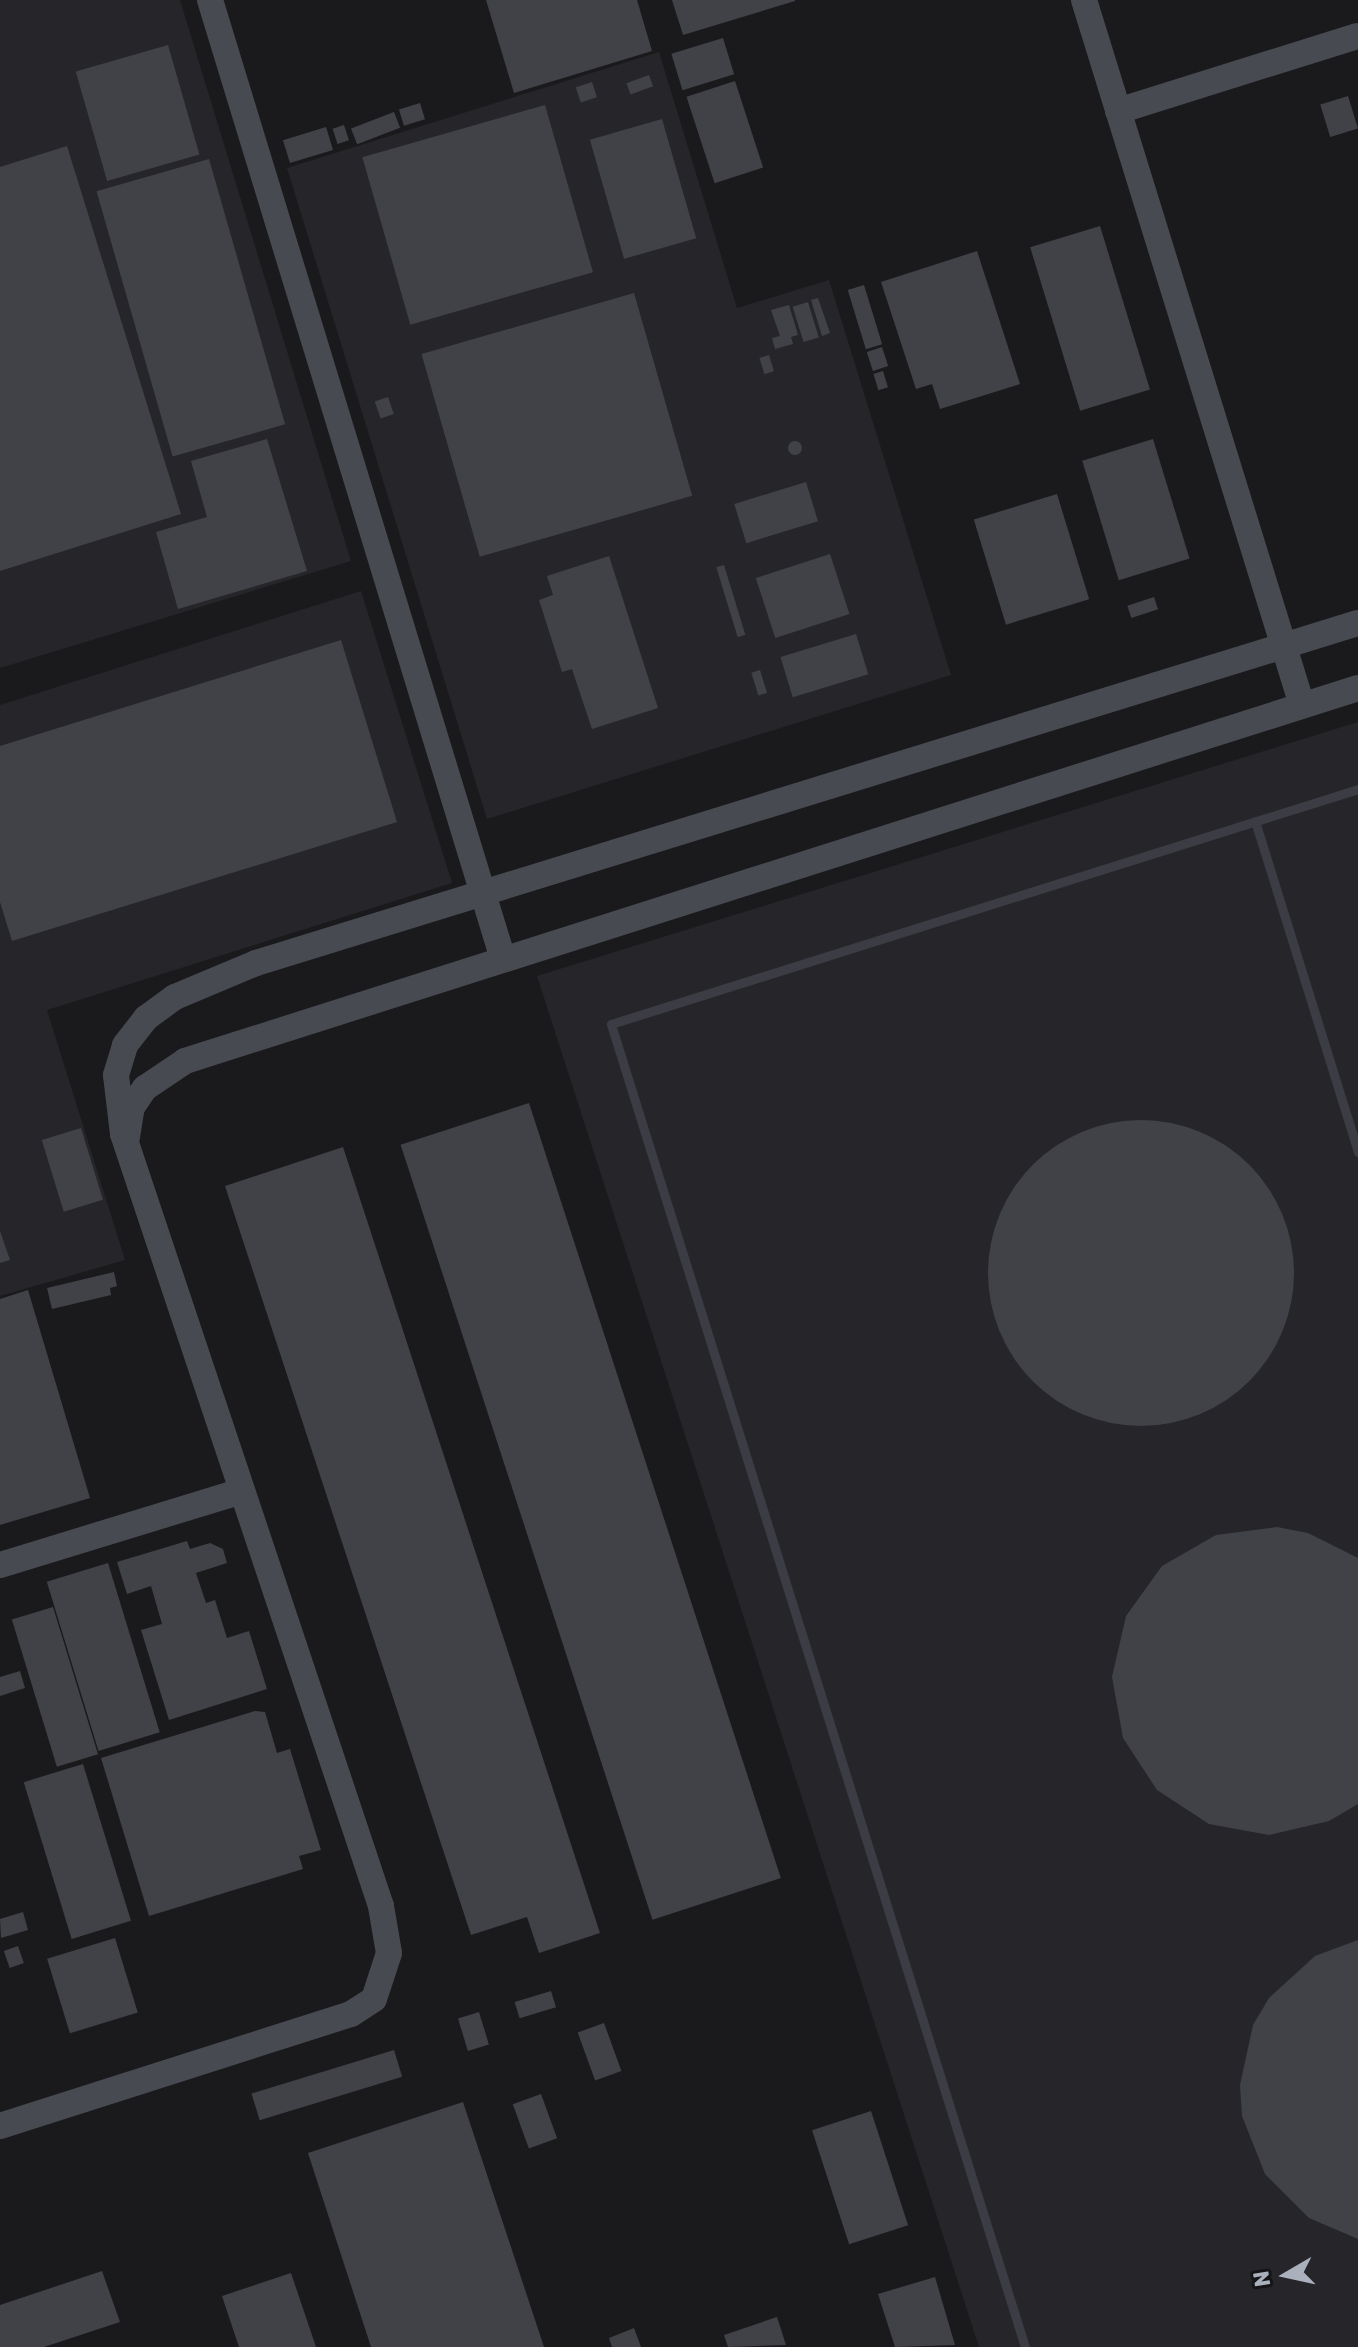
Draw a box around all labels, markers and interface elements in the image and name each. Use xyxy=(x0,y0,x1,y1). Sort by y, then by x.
north arrow xyxy=(1246,2235,1326,2315)
text: N xyxy=(1247,2269,1276,2289)

